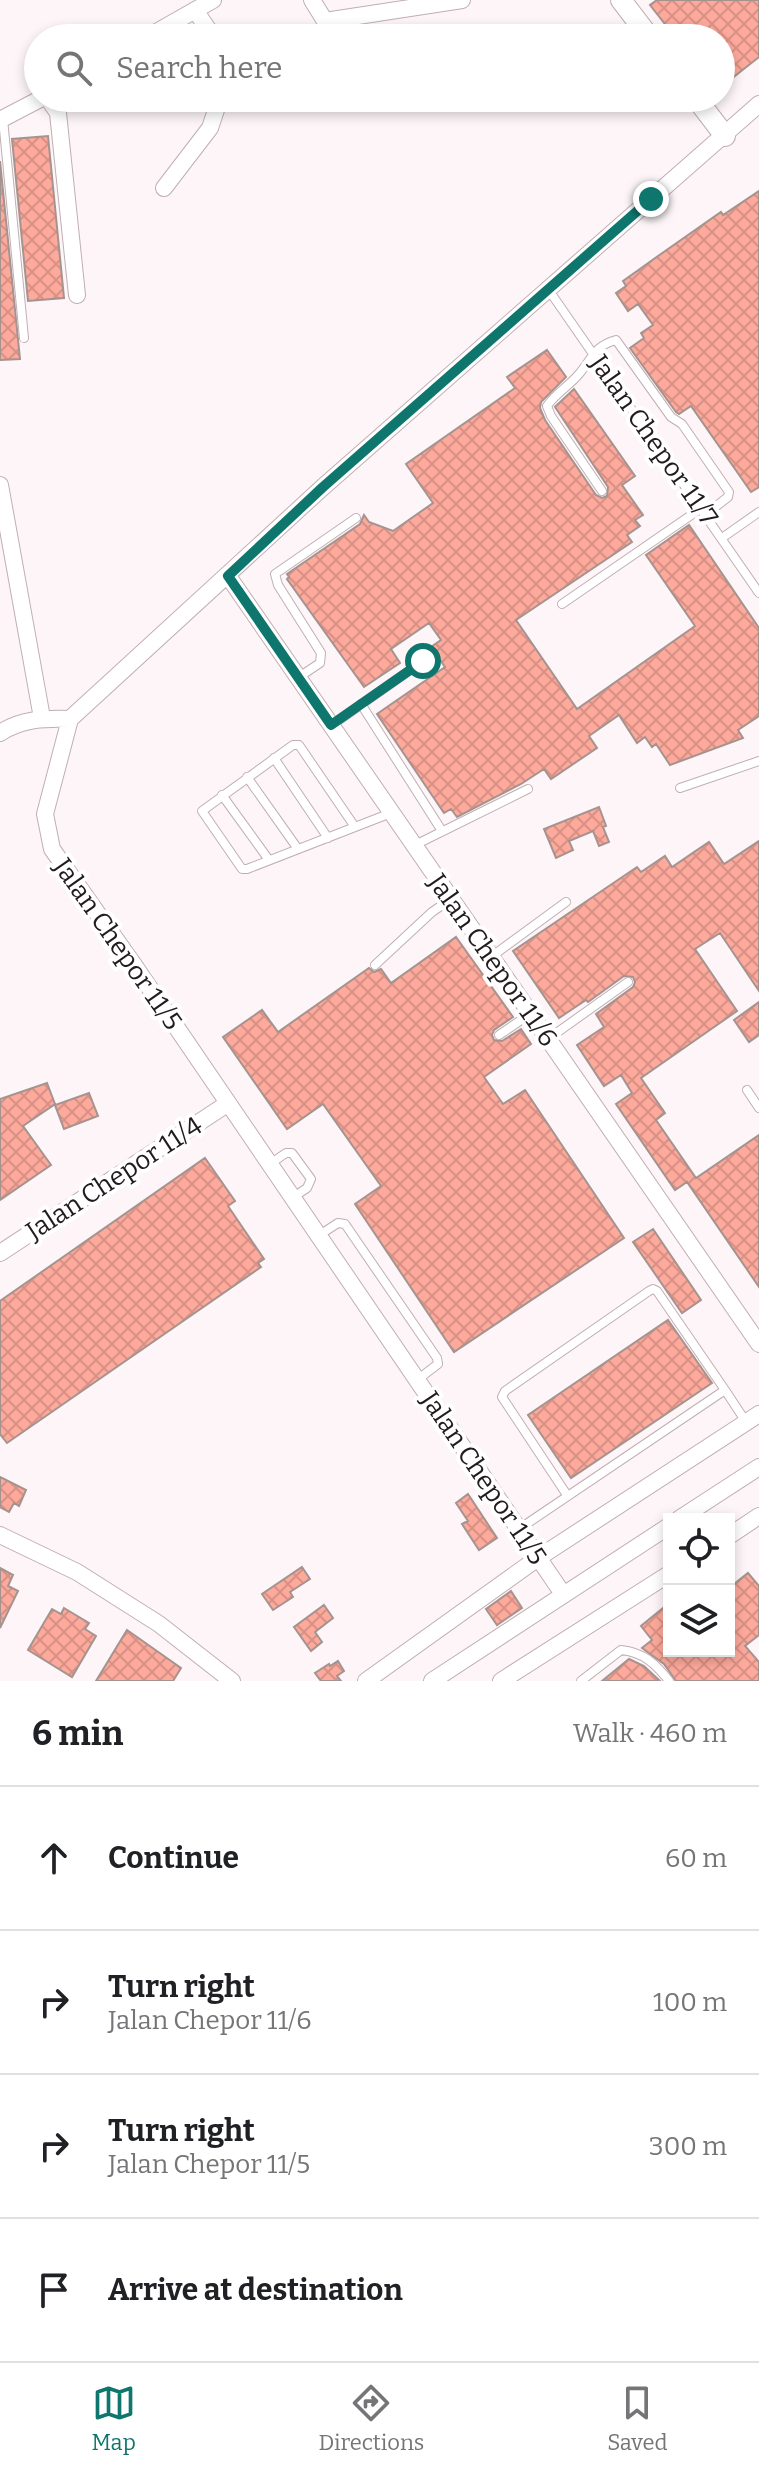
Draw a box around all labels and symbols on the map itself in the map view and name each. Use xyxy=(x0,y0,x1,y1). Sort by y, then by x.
route end xyxy=(633,181,669,217)
street label: Jalan Chepor 11/7 xyxy=(583,348,724,532)
route start xyxy=(405,643,441,679)
street label: Jalan Chepor 11/5 xyxy=(46,852,188,1036)
street label: Jalan Chepor 11/6 xyxy=(421,867,564,1053)
street label: Jalan Chepor 11/4 xyxy=(20,1110,208,1247)
street label: Jalan Chepor 11/5 xyxy=(414,1385,553,1571)

